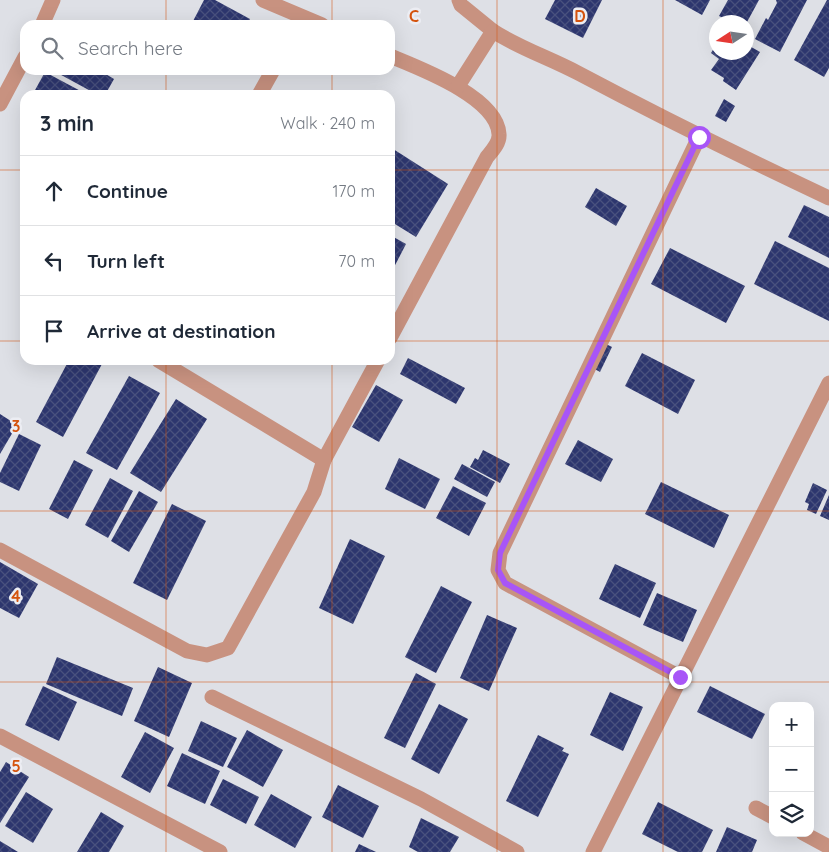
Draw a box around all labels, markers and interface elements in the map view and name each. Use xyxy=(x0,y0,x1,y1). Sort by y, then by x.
text: C xyxy=(409,6,419,26)
text: D xyxy=(574,6,586,26)
north arrow xyxy=(709,15,754,60)
search box xyxy=(20,20,395,75)
icon: search xyxy=(38,34,66,62)
text: Search here xyxy=(78,36,183,60)
text: 3 min xyxy=(40,110,94,136)
text: Walk · 240 m xyxy=(280,113,375,133)
route start xyxy=(688,126,711,149)
icon: ahead xyxy=(40,177,68,205)
text: Continue xyxy=(87,179,168,203)
text: 170 m xyxy=(332,181,375,201)
icon: left xyxy=(40,247,68,275)
text: Turn left xyxy=(87,249,165,273)
text: 70 m xyxy=(338,251,375,271)
icon: arrive xyxy=(40,317,68,345)
text: Arrive at destination xyxy=(87,319,276,343)
text: 3 xyxy=(12,416,20,436)
text: 4 xyxy=(11,586,21,606)
route end xyxy=(669,666,692,689)
map controls xyxy=(769,702,814,837)
button: + xyxy=(769,702,814,747)
button: − xyxy=(769,747,814,792)
text: 5 xyxy=(11,756,21,776)
button: layers xyxy=(769,792,814,837)

